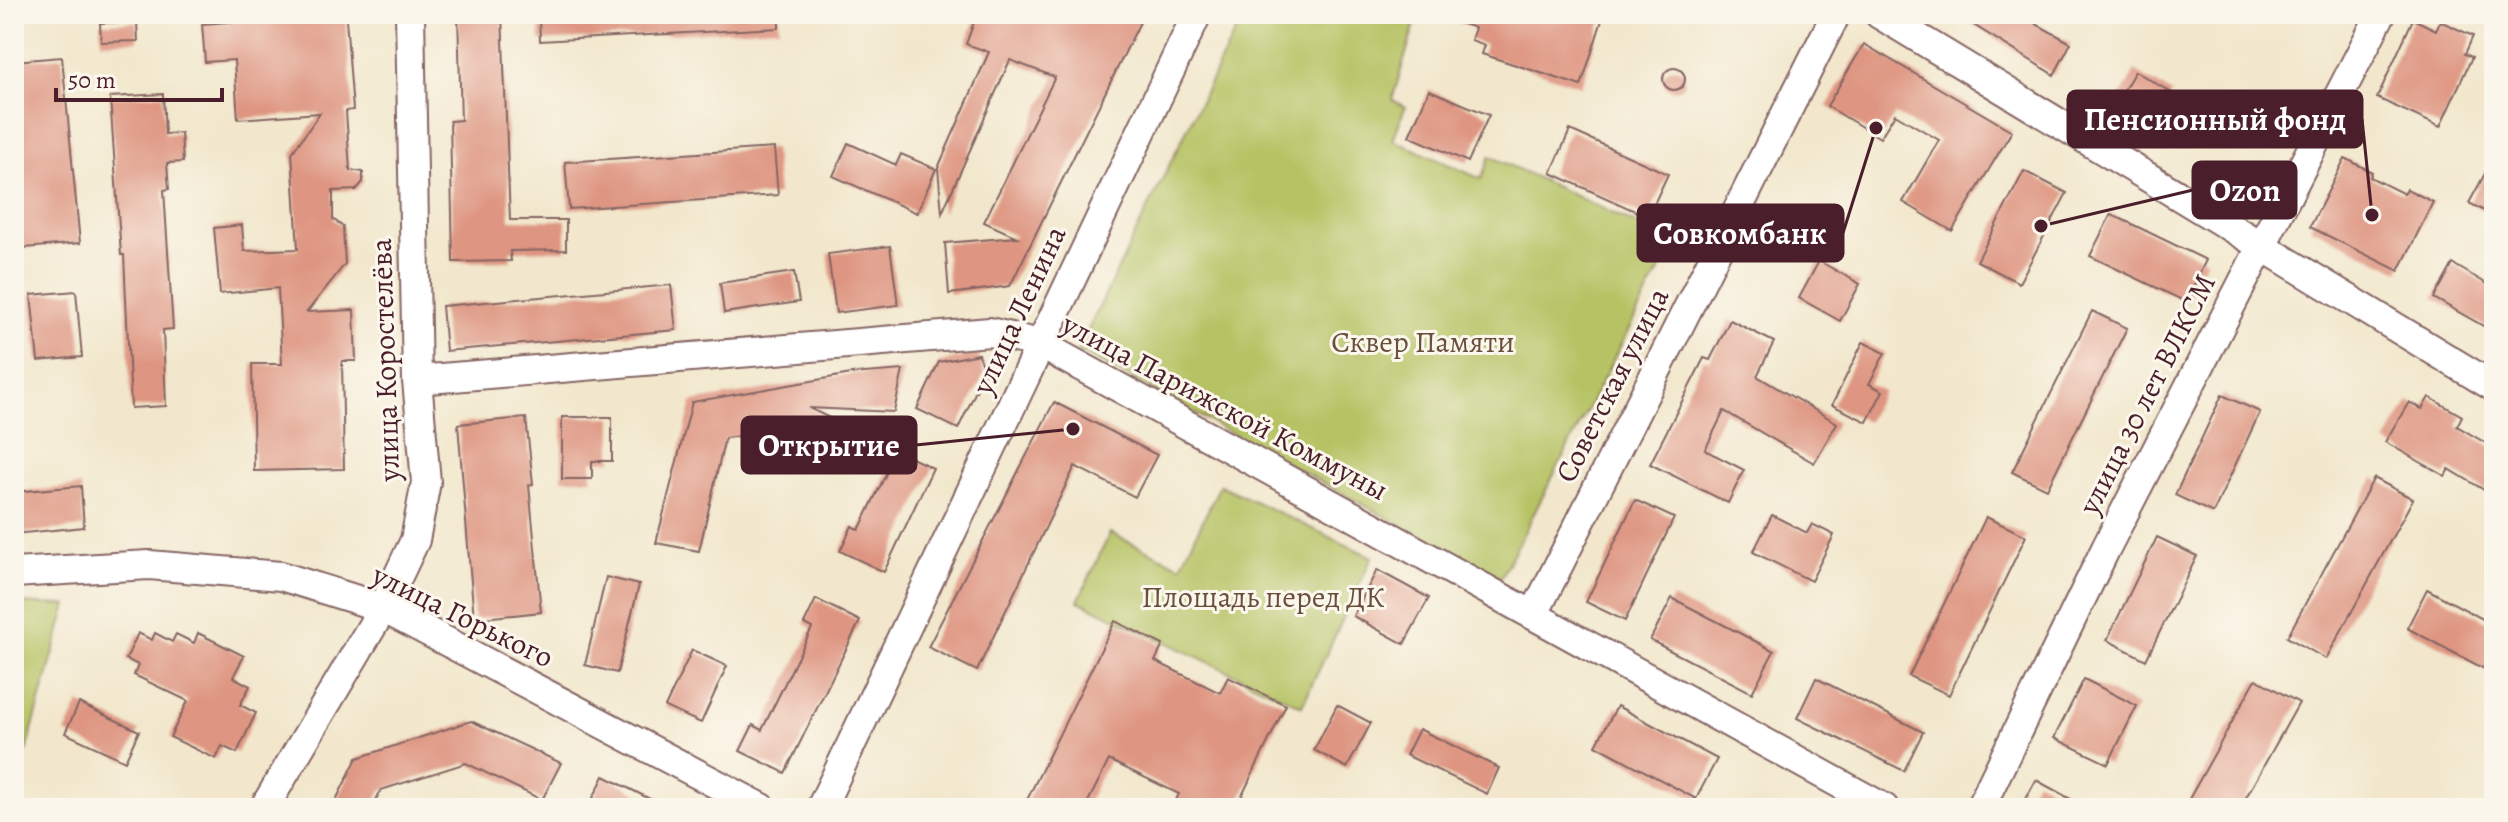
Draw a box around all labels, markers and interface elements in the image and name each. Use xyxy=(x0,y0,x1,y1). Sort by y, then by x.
scale bar xyxy=(56,52,222,102)
text: 50 m xyxy=(68,64,116,96)
callout: Пенсионный фонд xyxy=(2068,91,2362,147)
text: Пенсионный фонд xyxy=(2084,97,2346,141)
callout: Ozon xyxy=(2193,162,2296,218)
text: Ozon xyxy=(2210,168,2280,212)
callout: Совкомбанк xyxy=(1638,205,1843,261)
text: Совкомбанк xyxy=(1653,211,1827,255)
street label: улица Ленина xyxy=(962,219,1076,402)
street label: улица Коростелёва xyxy=(361,237,409,483)
street label: улица 30 лет ВЛКСМ xyxy=(2069,267,2225,522)
street label: Советская улица xyxy=(1546,281,1678,489)
street label: улица Парижской Коммуны xyxy=(1054,303,1395,510)
park label: Сквер Памяти xyxy=(1331,322,1515,362)
callout: Открытие xyxy=(742,417,916,473)
text: Открытие xyxy=(758,423,900,467)
street label: улица Горького xyxy=(365,554,560,677)
park label: Площадь перед ДК xyxy=(1142,577,1384,617)

